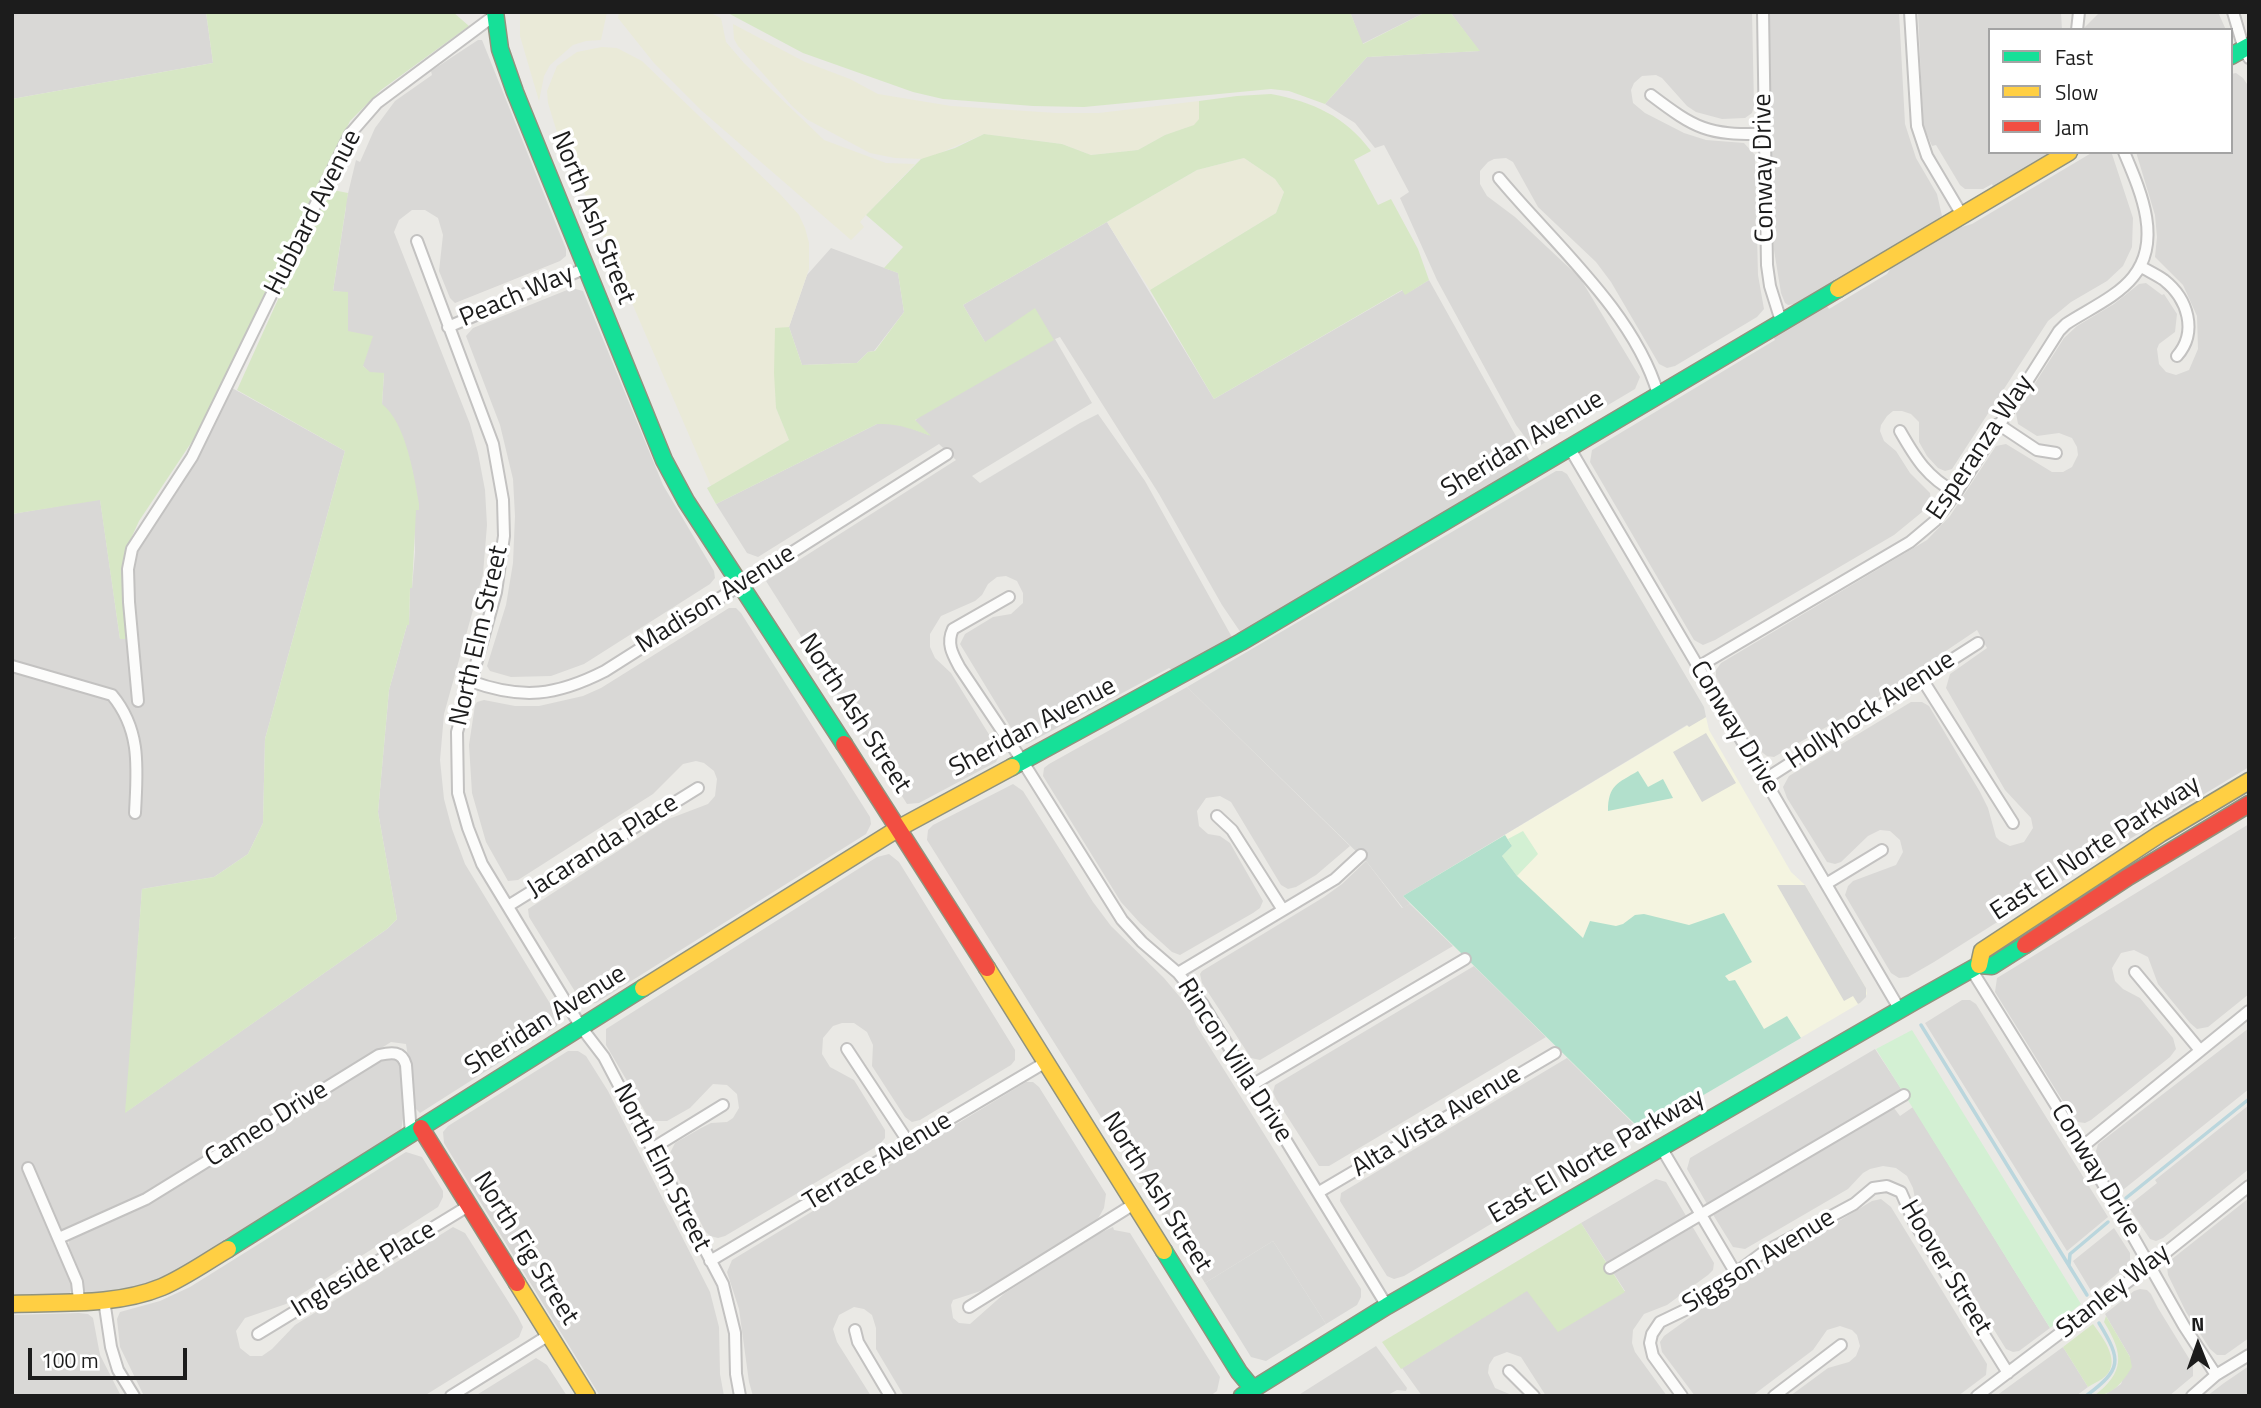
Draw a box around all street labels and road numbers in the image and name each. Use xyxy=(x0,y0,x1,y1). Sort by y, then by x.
street label: Conway Drive xyxy=(1748,93,1782,243)
street label: Hubbard Avenue xyxy=(259,125,369,301)
street label: North Ash Street xyxy=(543,127,641,309)
street label: Peach Way xyxy=(455,259,579,335)
street label: Esperanza Way xyxy=(1921,370,2041,526)
street label: Sheridan Avenue xyxy=(1436,384,1610,506)
street label: Madison Avenue xyxy=(631,539,801,661)
street label: North Elm Street xyxy=(444,543,516,729)
street label: North Ash Street xyxy=(791,629,917,799)
street label: Hollyhock Avenue xyxy=(1781,645,1961,777)
street label: Conway Drive xyxy=(1682,656,1786,800)
street label: Sheridan Avenue xyxy=(945,671,1121,785)
street label: East El Norte Parkway xyxy=(1985,770,2207,928)
street label: Jacaranda Place xyxy=(522,788,684,906)
street label: Sheridan Avenue xyxy=(460,959,632,1083)
street label: Rincon Villa Drive xyxy=(1170,973,1298,1149)
street label: Alta Vista Avenue xyxy=(1347,1059,1527,1185)
street label: Cameo Drive xyxy=(200,1075,334,1175)
street label: North Elm Street xyxy=(605,1079,717,1257)
street label: East El Norte Parkway xyxy=(1484,1083,1710,1231)
street label: Conway Drive xyxy=(2043,1099,2147,1243)
street label: Terrace Avenue xyxy=(798,1106,958,1218)
street label: North Ash Street xyxy=(1094,1107,1218,1279)
street label: North Fig Street xyxy=(466,1167,584,1331)
street label: Hoover Street xyxy=(1893,1195,1997,1341)
street label: Siggson Avenue xyxy=(1677,1203,1841,1321)
street label: Ingleside Place xyxy=(287,1215,441,1325)
street label: Stanley Way xyxy=(2051,1238,2177,1346)

